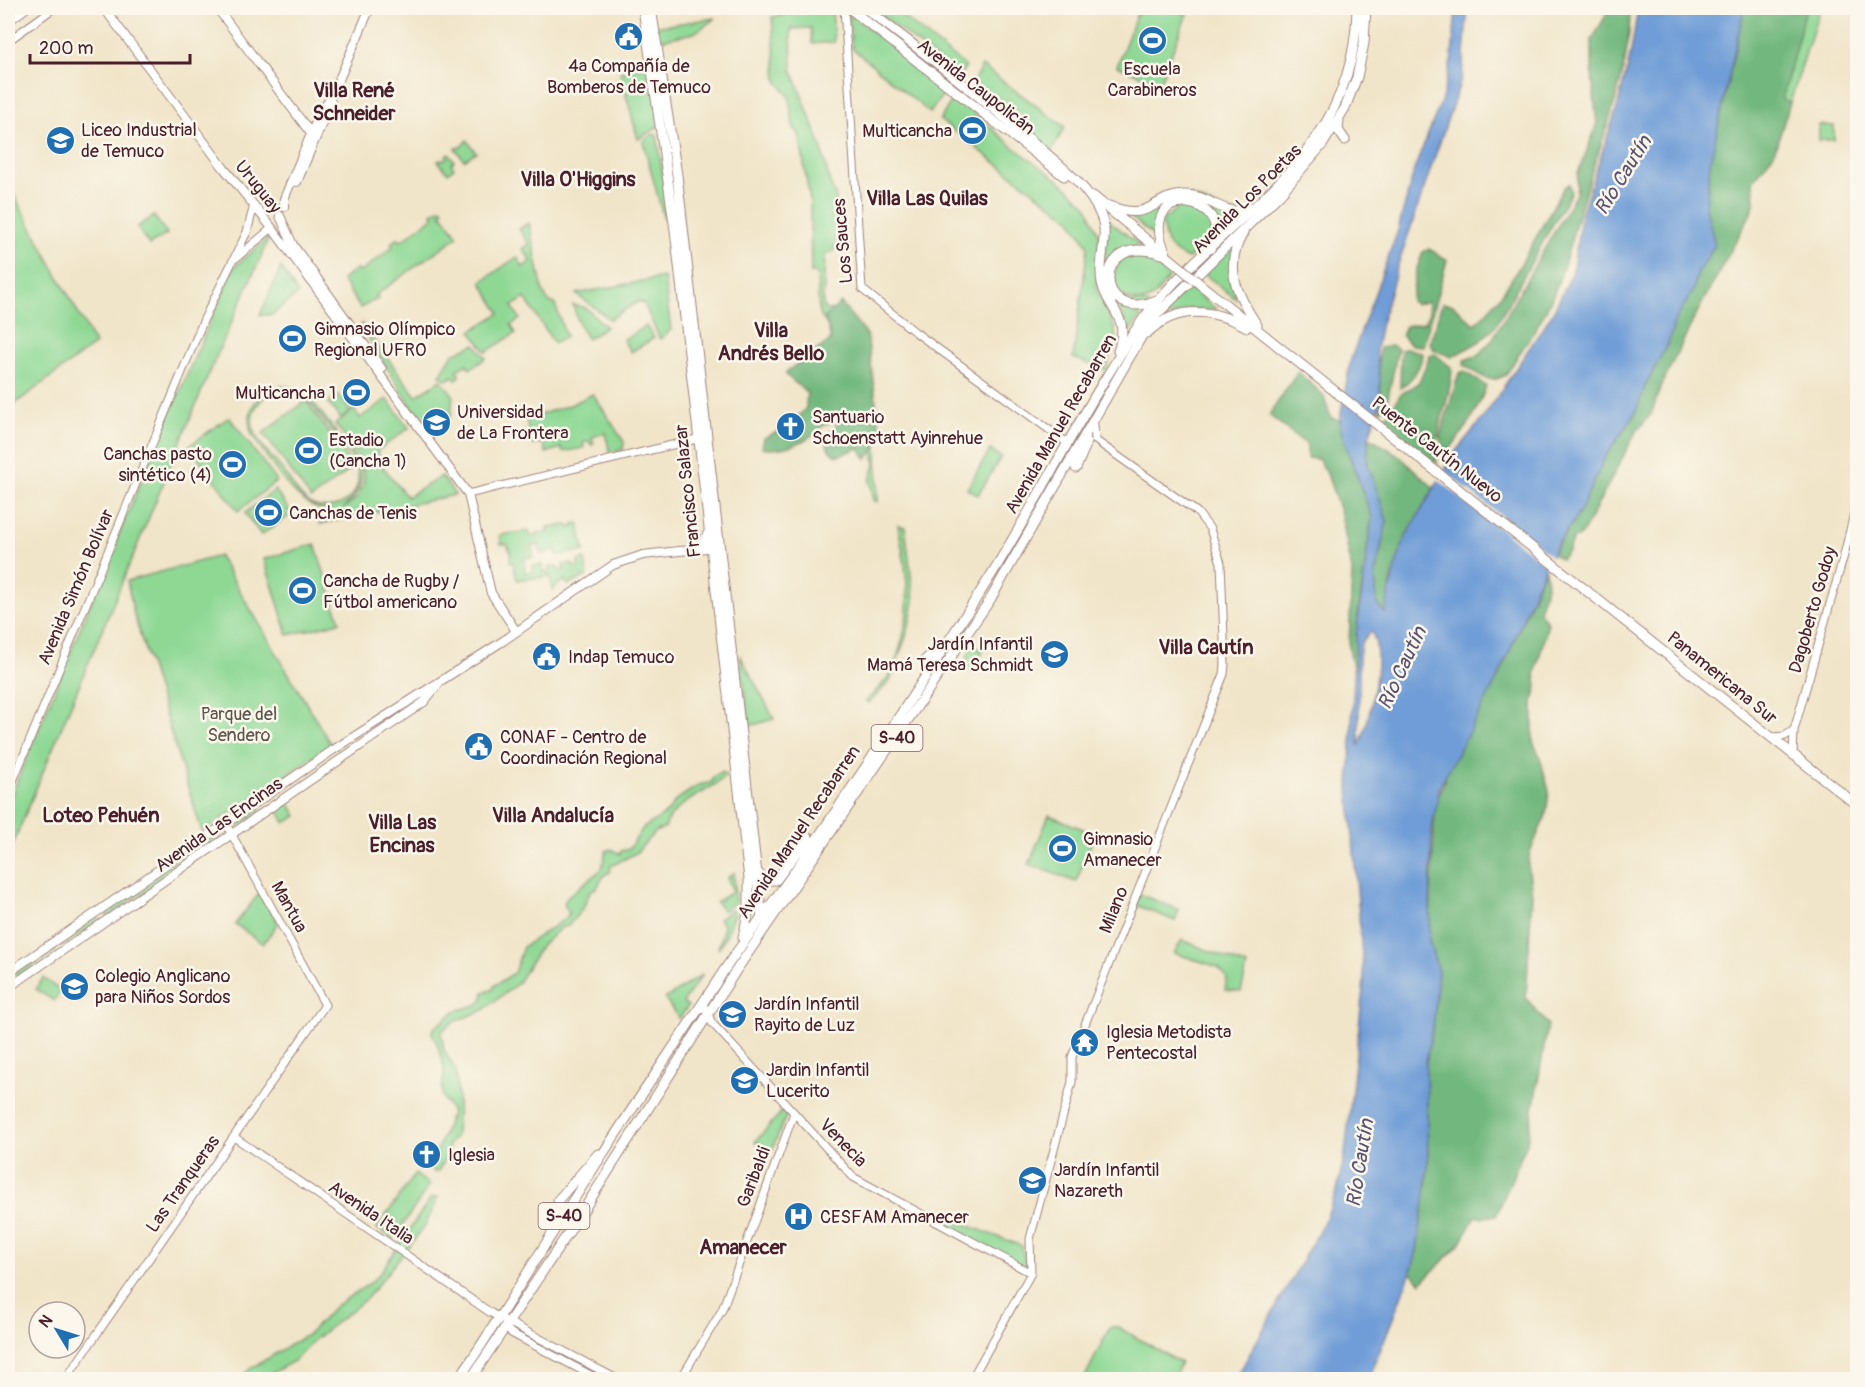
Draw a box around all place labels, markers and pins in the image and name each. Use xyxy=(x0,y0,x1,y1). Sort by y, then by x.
public building icon: 4ª Compañía de Bomberos de Temuco xyxy=(613,21,645,53)
sports icon: Escuela Carabineros xyxy=(1136,24,1168,56)
place label: 4ª Compañía de Bomberos de Temuco xyxy=(547,55,711,99)
place label: Escuela Carabineros xyxy=(1108,58,1196,102)
sports icon: Multicancha xyxy=(957,115,989,147)
place label: Liceo Industrial de Temuco xyxy=(81,119,197,163)
place label: Multicancha xyxy=(862,120,952,143)
school or university icon: Liceo Industrial de Temuco xyxy=(44,124,76,156)
place label: Gimnasio Olímpico Regional UFRO xyxy=(314,318,456,362)
sports icon: Gimnasio Olímpico Regional UFRO xyxy=(277,323,309,355)
sports icon: Multicancha 1 xyxy=(341,377,373,409)
place label: Multicancha 1 xyxy=(235,382,336,405)
place label: Universidad de La Frontera xyxy=(457,401,569,445)
school or university icon: Universidad de La Frontera xyxy=(420,406,452,438)
place label: Santuario Schoenstatt Ayinrehue xyxy=(812,406,983,450)
church icon: Santuario Schoenstatt Ayinrehue xyxy=(775,411,807,443)
place label: Estadio (Cancha 1) xyxy=(329,429,407,473)
sports icon: Estadio (Cancha 1) xyxy=(292,434,324,466)
place label: Canchas pasto sintético (4) xyxy=(103,443,212,487)
sports icon: Canchas pasto sintético (4) xyxy=(217,448,249,480)
sports icon: Canchas de Tenis xyxy=(252,497,284,529)
place label: Canchas de Tenis xyxy=(289,502,417,525)
place label: Cancha de Rugby / Fútbol americano xyxy=(323,570,459,614)
sports icon: Cancha de Rugby / Fútbol americano xyxy=(286,575,318,607)
place label: Jardín Infantil Mamá Teresa Schmidt xyxy=(867,633,1034,677)
school or university icon: Jardín Infantil Mamá Teresa Schmidt xyxy=(1038,638,1070,670)
public building icon: Indap Temuco xyxy=(531,641,563,673)
place label: Indap Temuco xyxy=(568,646,675,669)
place label: CONAF - Centro de Coordinación Regional xyxy=(500,726,667,770)
public building icon: CONAF - Centro de Coordinación Regional xyxy=(463,731,495,763)
place label: Gimnasio Amanecer xyxy=(1083,828,1162,872)
sports icon: Gimnasio Amanecer xyxy=(1046,833,1078,865)
place label: Colegio Anglicano para Niños Sordos xyxy=(95,965,231,1009)
school or university icon: Colegio Anglicano para Niños Sordos xyxy=(58,970,90,1002)
place label: Jardín Infantil Rayito de Luz xyxy=(754,993,859,1037)
school or university icon: Jardín Infantil Rayito de Luz xyxy=(717,998,749,1030)
place label: Iglesia Metodista Pentecostal xyxy=(1106,1021,1231,1065)
temple icon: Iglesia Metodista Pentecostal xyxy=(1069,1026,1101,1058)
place label: Jardin Infantil Lucerito xyxy=(766,1059,869,1103)
school or university icon: Jardin Infantil Lucerito xyxy=(729,1064,761,1096)
church icon: Iglesia xyxy=(411,1139,443,1171)
place label: Iglesia xyxy=(448,1144,495,1167)
place label: Jardín Infantil Nazareth xyxy=(1054,1159,1159,1203)
school or university icon: Jardín Infantil Nazareth xyxy=(1017,1164,1049,1196)
hospital icon: CESFAM Amanecer xyxy=(783,1201,815,1233)
place label: CESFAM Amanecer xyxy=(820,1206,970,1229)

